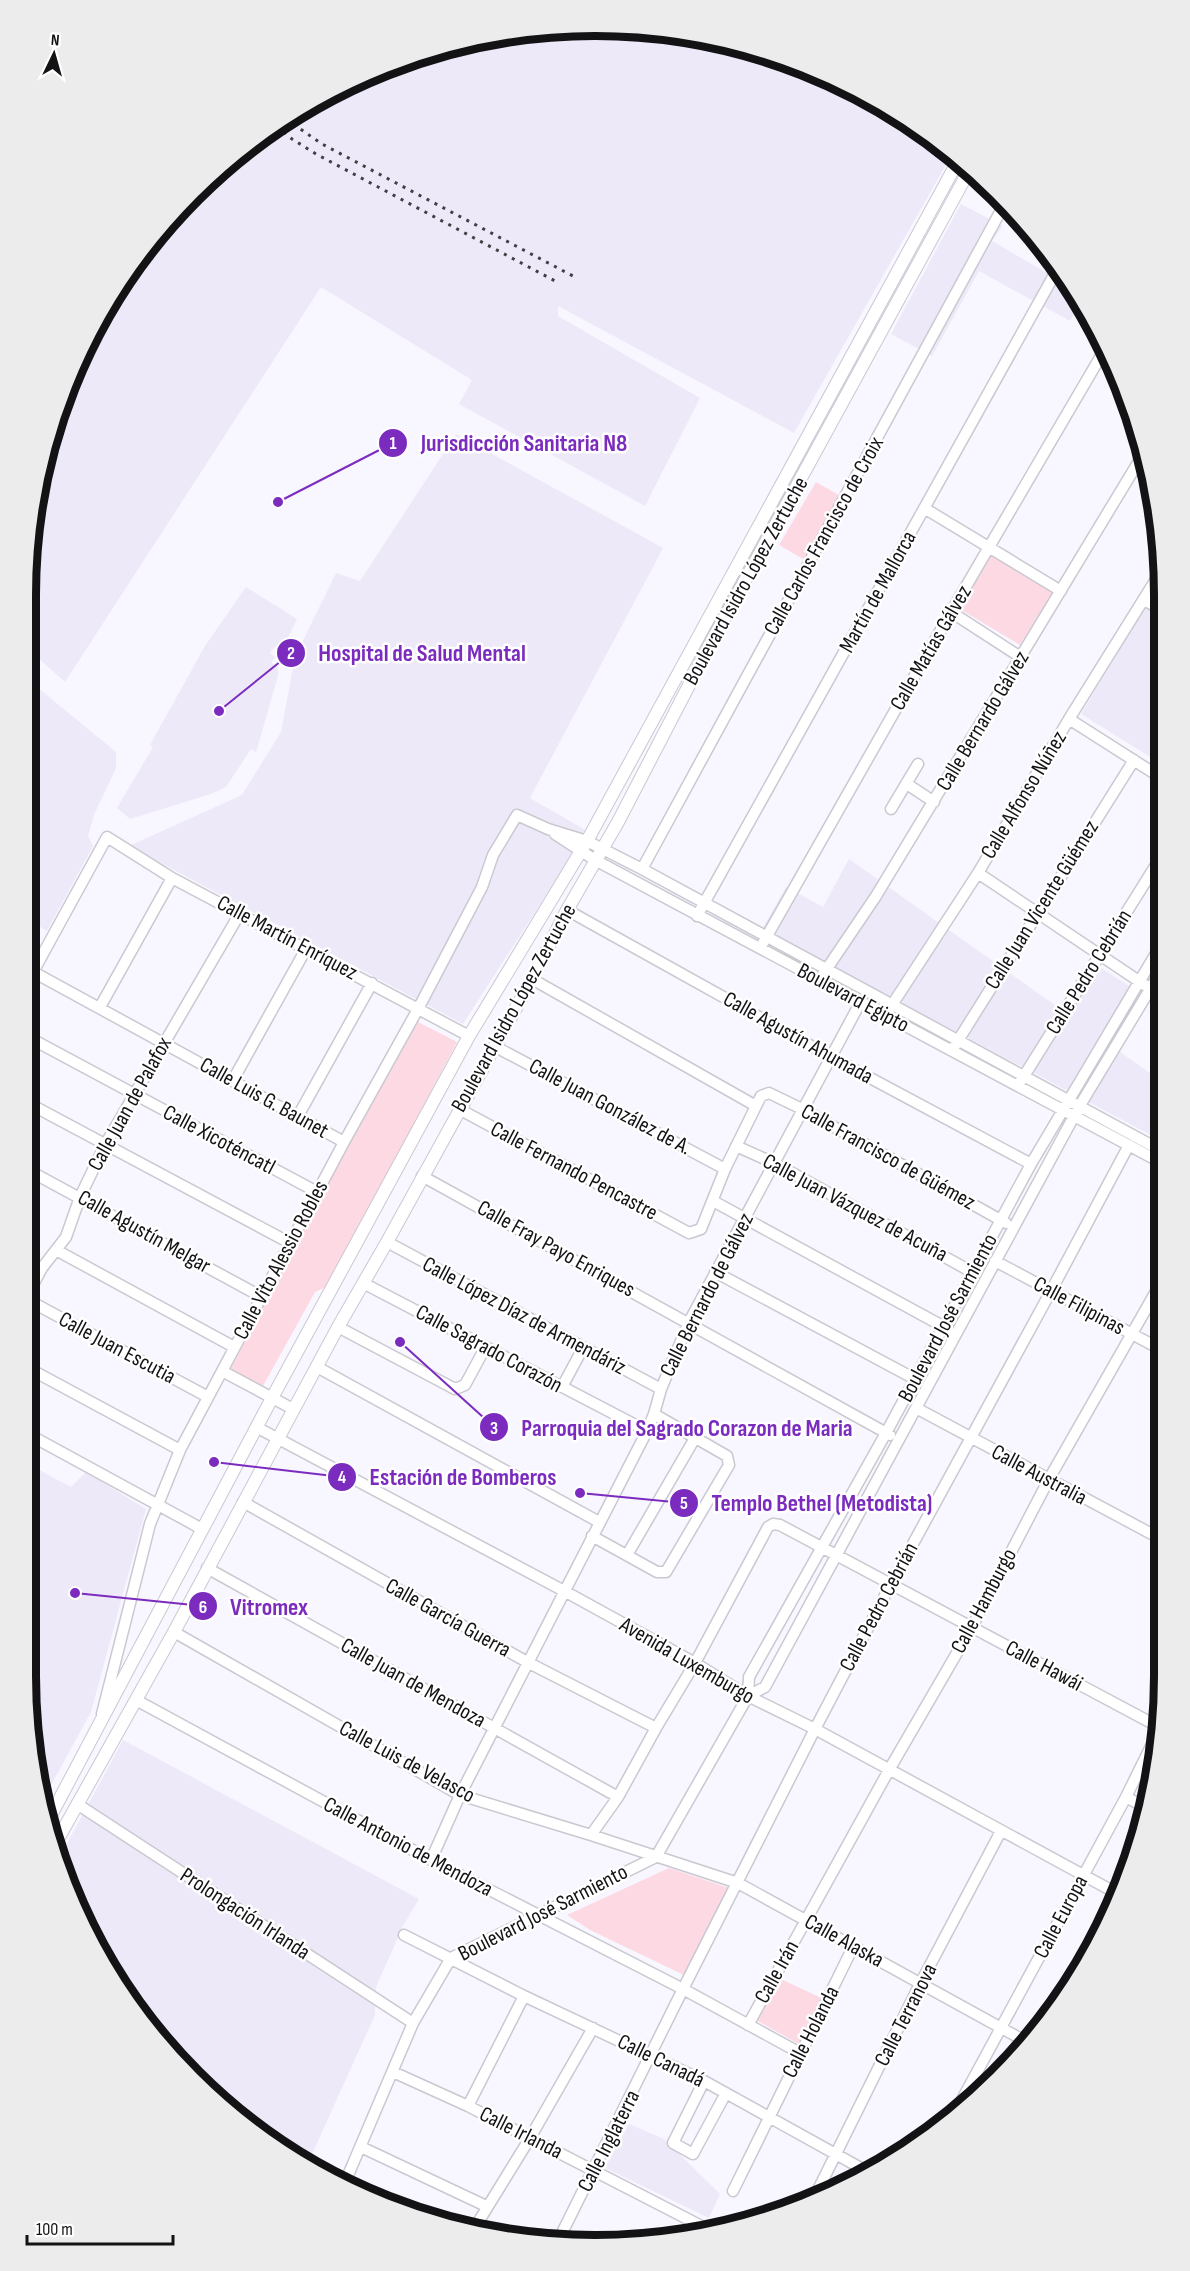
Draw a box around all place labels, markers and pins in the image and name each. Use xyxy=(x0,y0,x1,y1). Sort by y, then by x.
callout: Jurisdicción Sanitaria N8 xyxy=(378,422,639,464)
callout: Hospital de Salud Mental xyxy=(276,632,537,674)
callout: Parroquia del Sagrado Corazon de Maria xyxy=(479,1406,864,1448)
callout: Estación de Bomberos xyxy=(327,1456,568,1498)
callout: Templo Bethel (Metodista) xyxy=(669,1482,944,1524)
callout: Vitromex xyxy=(188,1585,320,1627)

